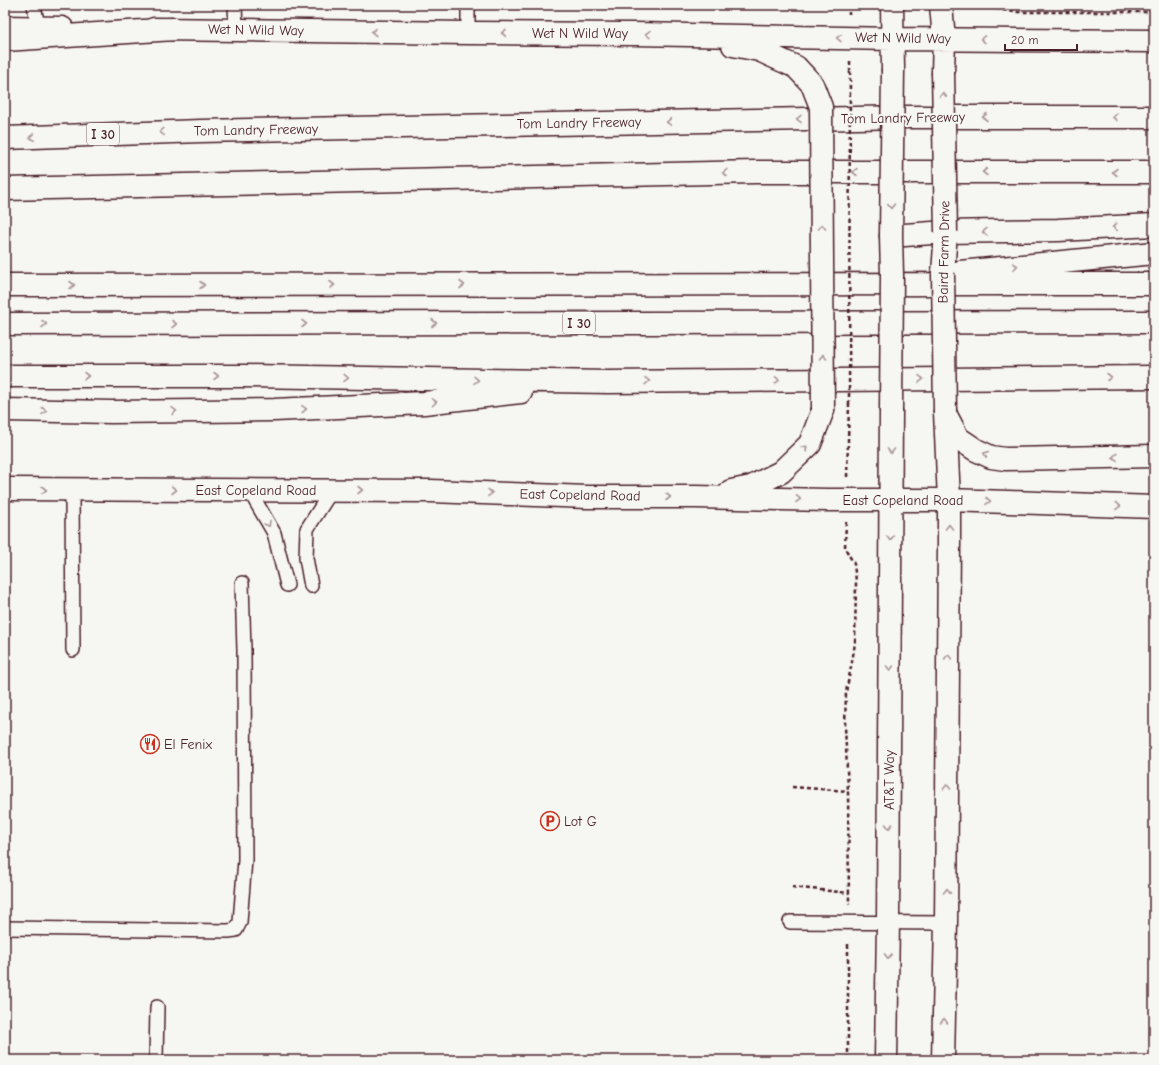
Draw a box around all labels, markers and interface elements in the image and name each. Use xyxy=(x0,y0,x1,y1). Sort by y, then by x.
street label: Wet N Wild Way xyxy=(208,21,305,39)
street label: Wet N Wild Way xyxy=(532,25,629,42)
scale bar xyxy=(1005,26,1077,52)
one-way arrow xyxy=(371,28,377,36)
one-way arrow xyxy=(501,29,507,37)
street label: Wet N Wild Way xyxy=(855,29,952,47)
one-way arrow xyxy=(645,30,651,38)
text: 20 m xyxy=(1011,33,1039,47)
one-way arrow xyxy=(836,34,842,42)
one-way arrow xyxy=(980,35,986,43)
one-way arrow xyxy=(939,92,947,98)
street label: Tom Landry Freeway xyxy=(841,108,966,128)
street label: Tom Landry Freeway xyxy=(517,113,642,133)
one-way arrow xyxy=(982,113,988,121)
one-way arrow xyxy=(1112,113,1118,121)
one-way arrow xyxy=(796,115,802,123)
one-way arrow xyxy=(666,117,672,126)
street label: Tom Landry Freeway xyxy=(194,120,319,140)
road number: I 30 xyxy=(87,123,119,145)
one-way arrow xyxy=(159,128,165,137)
one-way arrow xyxy=(29,132,35,141)
one-way arrow xyxy=(852,168,858,176)
one-way arrow xyxy=(982,168,988,176)
one-way arrow xyxy=(1112,168,1118,176)
one-way arrow xyxy=(722,169,728,177)
street label: Baird Farm Drive xyxy=(935,200,953,304)
one-way arrow xyxy=(887,203,895,209)
one-way arrow xyxy=(1112,223,1118,232)
one-way arrow xyxy=(818,224,826,230)
one-way arrow xyxy=(982,228,988,236)
one-way arrow xyxy=(1012,262,1018,271)
one-way arrow xyxy=(69,281,75,289)
one-way arrow xyxy=(199,281,205,289)
one-way arrow xyxy=(329,281,335,289)
one-way arrow xyxy=(459,281,465,289)
road number: I 30 xyxy=(563,312,595,334)
one-way arrow xyxy=(431,319,437,327)
one-way arrow xyxy=(41,320,47,328)
one-way arrow xyxy=(171,320,177,328)
one-way arrow xyxy=(301,320,307,328)
one-way arrow xyxy=(819,354,827,360)
one-way arrow xyxy=(83,372,89,380)
one-way arrow xyxy=(213,372,219,380)
one-way arrow xyxy=(343,373,349,382)
one-way arrow xyxy=(1106,373,1112,381)
one-way arrow xyxy=(473,375,479,384)
one-way arrow xyxy=(918,375,924,383)
one-way arrow xyxy=(774,376,780,384)
one-way arrow xyxy=(644,377,650,385)
one-way arrow xyxy=(431,398,437,407)
one-way arrow xyxy=(301,404,307,413)
one-way arrow xyxy=(41,407,47,415)
one-way arrow xyxy=(171,407,177,415)
one-way arrow xyxy=(800,445,808,453)
one-way arrow xyxy=(887,448,895,454)
one-way arrow xyxy=(982,451,989,459)
one-way arrow xyxy=(1112,453,1118,461)
street label: East Copeland Road xyxy=(196,482,316,499)
street label: East Copeland Road xyxy=(519,485,641,505)
one-way arrow xyxy=(41,486,47,494)
one-way arrow xyxy=(171,486,177,494)
one-way arrow xyxy=(357,486,363,494)
one-way arrow xyxy=(487,489,493,497)
street label: East Copeland Road xyxy=(843,492,963,509)
one-way arrow xyxy=(665,493,671,501)
one-way arrow xyxy=(795,495,801,503)
one-way arrow xyxy=(985,497,991,505)
one-way arrow xyxy=(1115,501,1121,510)
one-way arrow xyxy=(264,520,271,527)
one-way arrow xyxy=(945,524,953,530)
one-way arrow xyxy=(886,535,894,541)
one-way arrow xyxy=(944,654,952,660)
one-way arrow xyxy=(886,665,894,671)
restaurant icon: El Fenix xyxy=(139,733,161,755)
place label: El Fenix xyxy=(164,736,212,753)
street label: AT&T Way xyxy=(881,749,898,810)
one-way arrow xyxy=(943,784,952,790)
parking icon: Lot G xyxy=(539,810,561,832)
place label: Lot G xyxy=(564,813,597,830)
one-way arrow xyxy=(885,823,893,829)
one-way arrow xyxy=(943,888,951,894)
one-way arrow xyxy=(884,953,892,959)
one-way arrow xyxy=(940,1018,948,1024)

